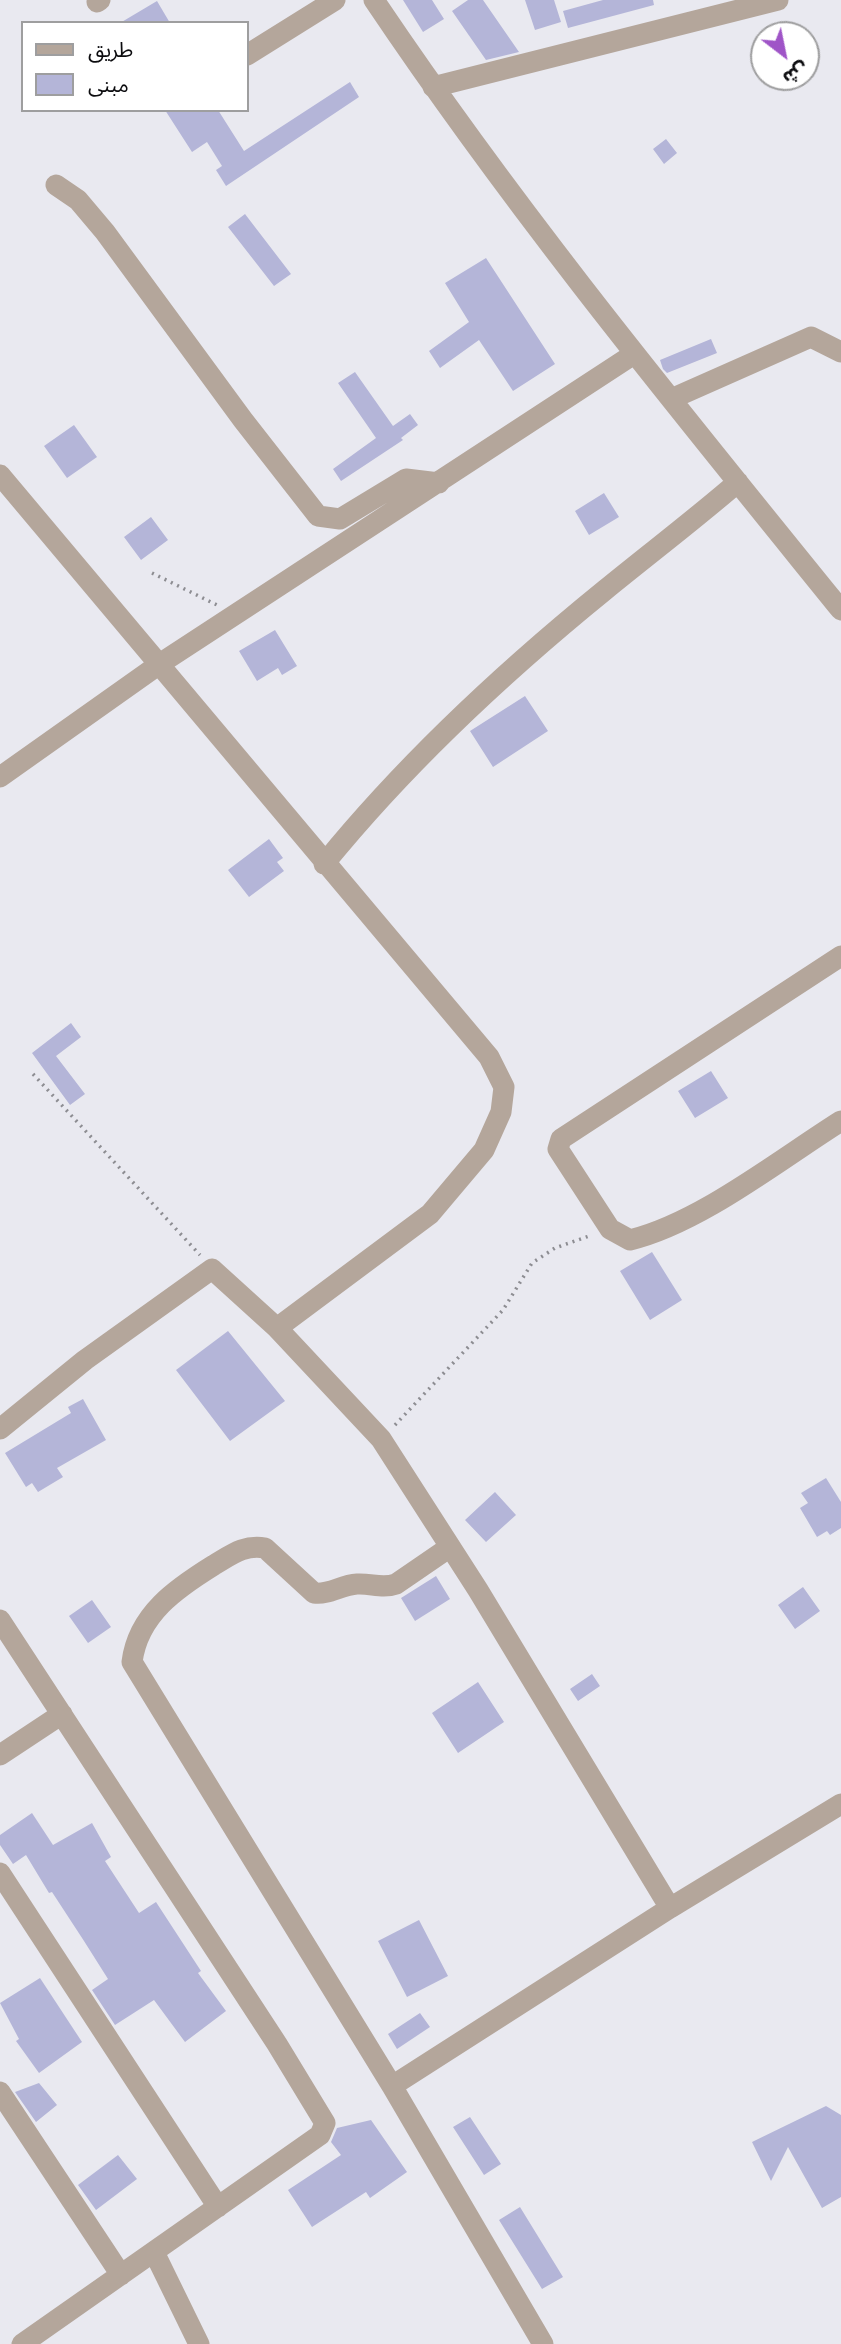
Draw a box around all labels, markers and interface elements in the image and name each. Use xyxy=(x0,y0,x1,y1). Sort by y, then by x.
legend xyxy=(21,21,248,112)
north arrow xyxy=(750,21,820,91)
text: طريق xyxy=(88,38,133,65)
text: ش xyxy=(778,55,812,89)
text: مبنى xyxy=(88,73,129,100)

